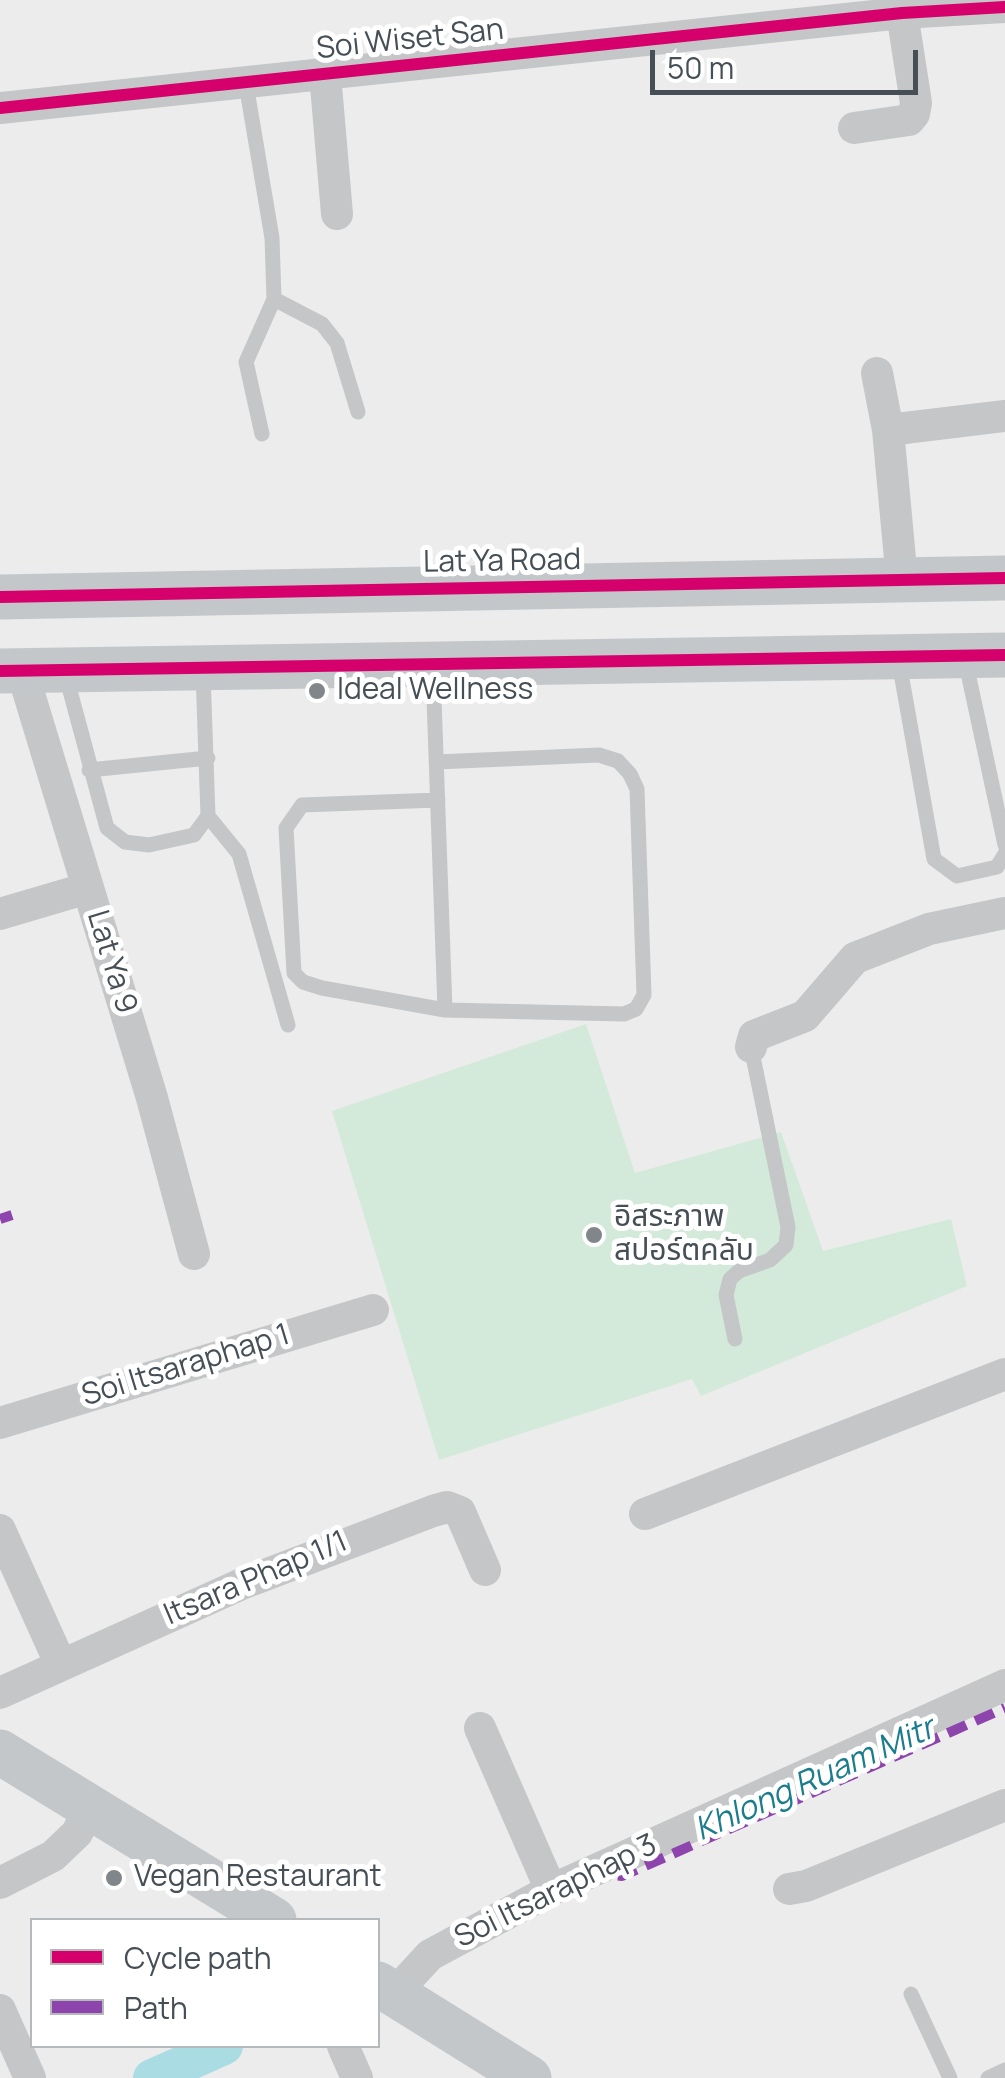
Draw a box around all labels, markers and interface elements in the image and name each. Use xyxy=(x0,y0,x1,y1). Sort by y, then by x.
street label: Soi Wiset San xyxy=(315,12,505,68)
scale bar xyxy=(655,30,922,92)
text: 50 m xyxy=(667,47,734,88)
street label: Lat Ya Road xyxy=(423,543,581,581)
place label: Ideal Wellness xyxy=(337,673,533,709)
marker: Ideal Wellness xyxy=(306,680,328,702)
street label: Lat Ya 9 xyxy=(78,906,144,1018)
place label: อิสระภาพ สปอร์ตคลับ xyxy=(614,1200,754,1270)
marker: อิสระภาพ สปอร์ตคลับ xyxy=(583,1224,605,1246)
street label: Soi Itsaraphap 1 xyxy=(78,1317,294,1415)
street label: Itsara Phap 1/1 xyxy=(159,1524,353,1634)
water label: Khlong Ruam Mitr xyxy=(689,1710,941,1850)
street label: Soi Itsaraphap 3 xyxy=(449,1828,663,1956)
place label: Vegan Restaurant xyxy=(134,1860,381,1896)
marker: Vegan Restaurant xyxy=(103,1867,125,1889)
legend xyxy=(30,1918,380,2048)
text: Cycle path xyxy=(124,1937,272,1978)
text: Path xyxy=(124,1987,188,2028)

